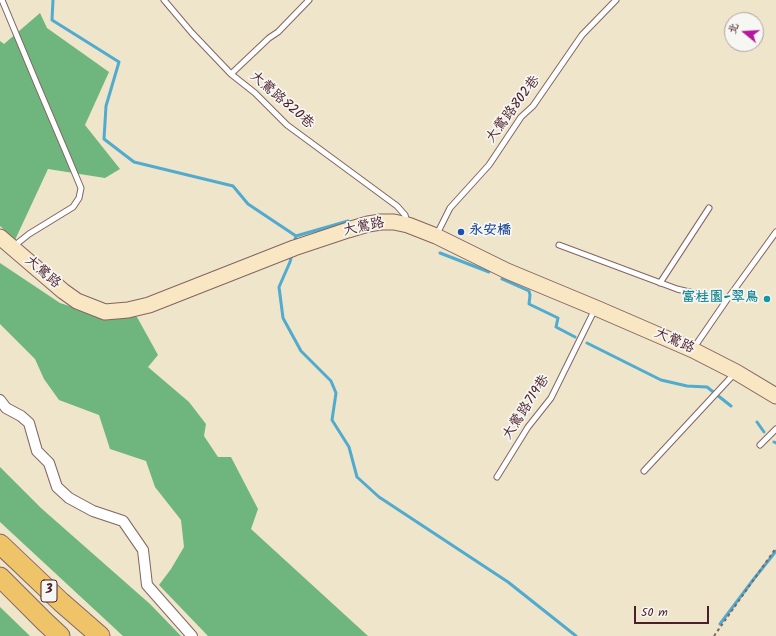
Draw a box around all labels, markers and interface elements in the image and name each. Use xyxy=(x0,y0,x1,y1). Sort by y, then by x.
north arrow xyxy=(724,12,764,52)
text: 北 xyxy=(723,21,744,37)
street label: 大鶯路820巷 xyxy=(245,69,317,133)
street label: 大鶯路802巷 xyxy=(483,73,545,147)
street label: 大鶯路 xyxy=(342,215,386,241)
place label: 永安橋 xyxy=(469,224,511,240)
marker: 永安橋 xyxy=(456,227,466,237)
street label: 大鶯路 xyxy=(21,253,63,293)
place label: 富桂園-翠鳥 xyxy=(682,291,759,307)
marker: 富桂園-翠鳥 xyxy=(762,294,772,304)
street label: 大鶯路 xyxy=(651,326,697,358)
street label: 大鶯路719巷 xyxy=(500,373,554,443)
road number: 3 xyxy=(41,580,57,602)
scale bar xyxy=(636,598,711,624)
text: 50 m xyxy=(641,603,668,622)

